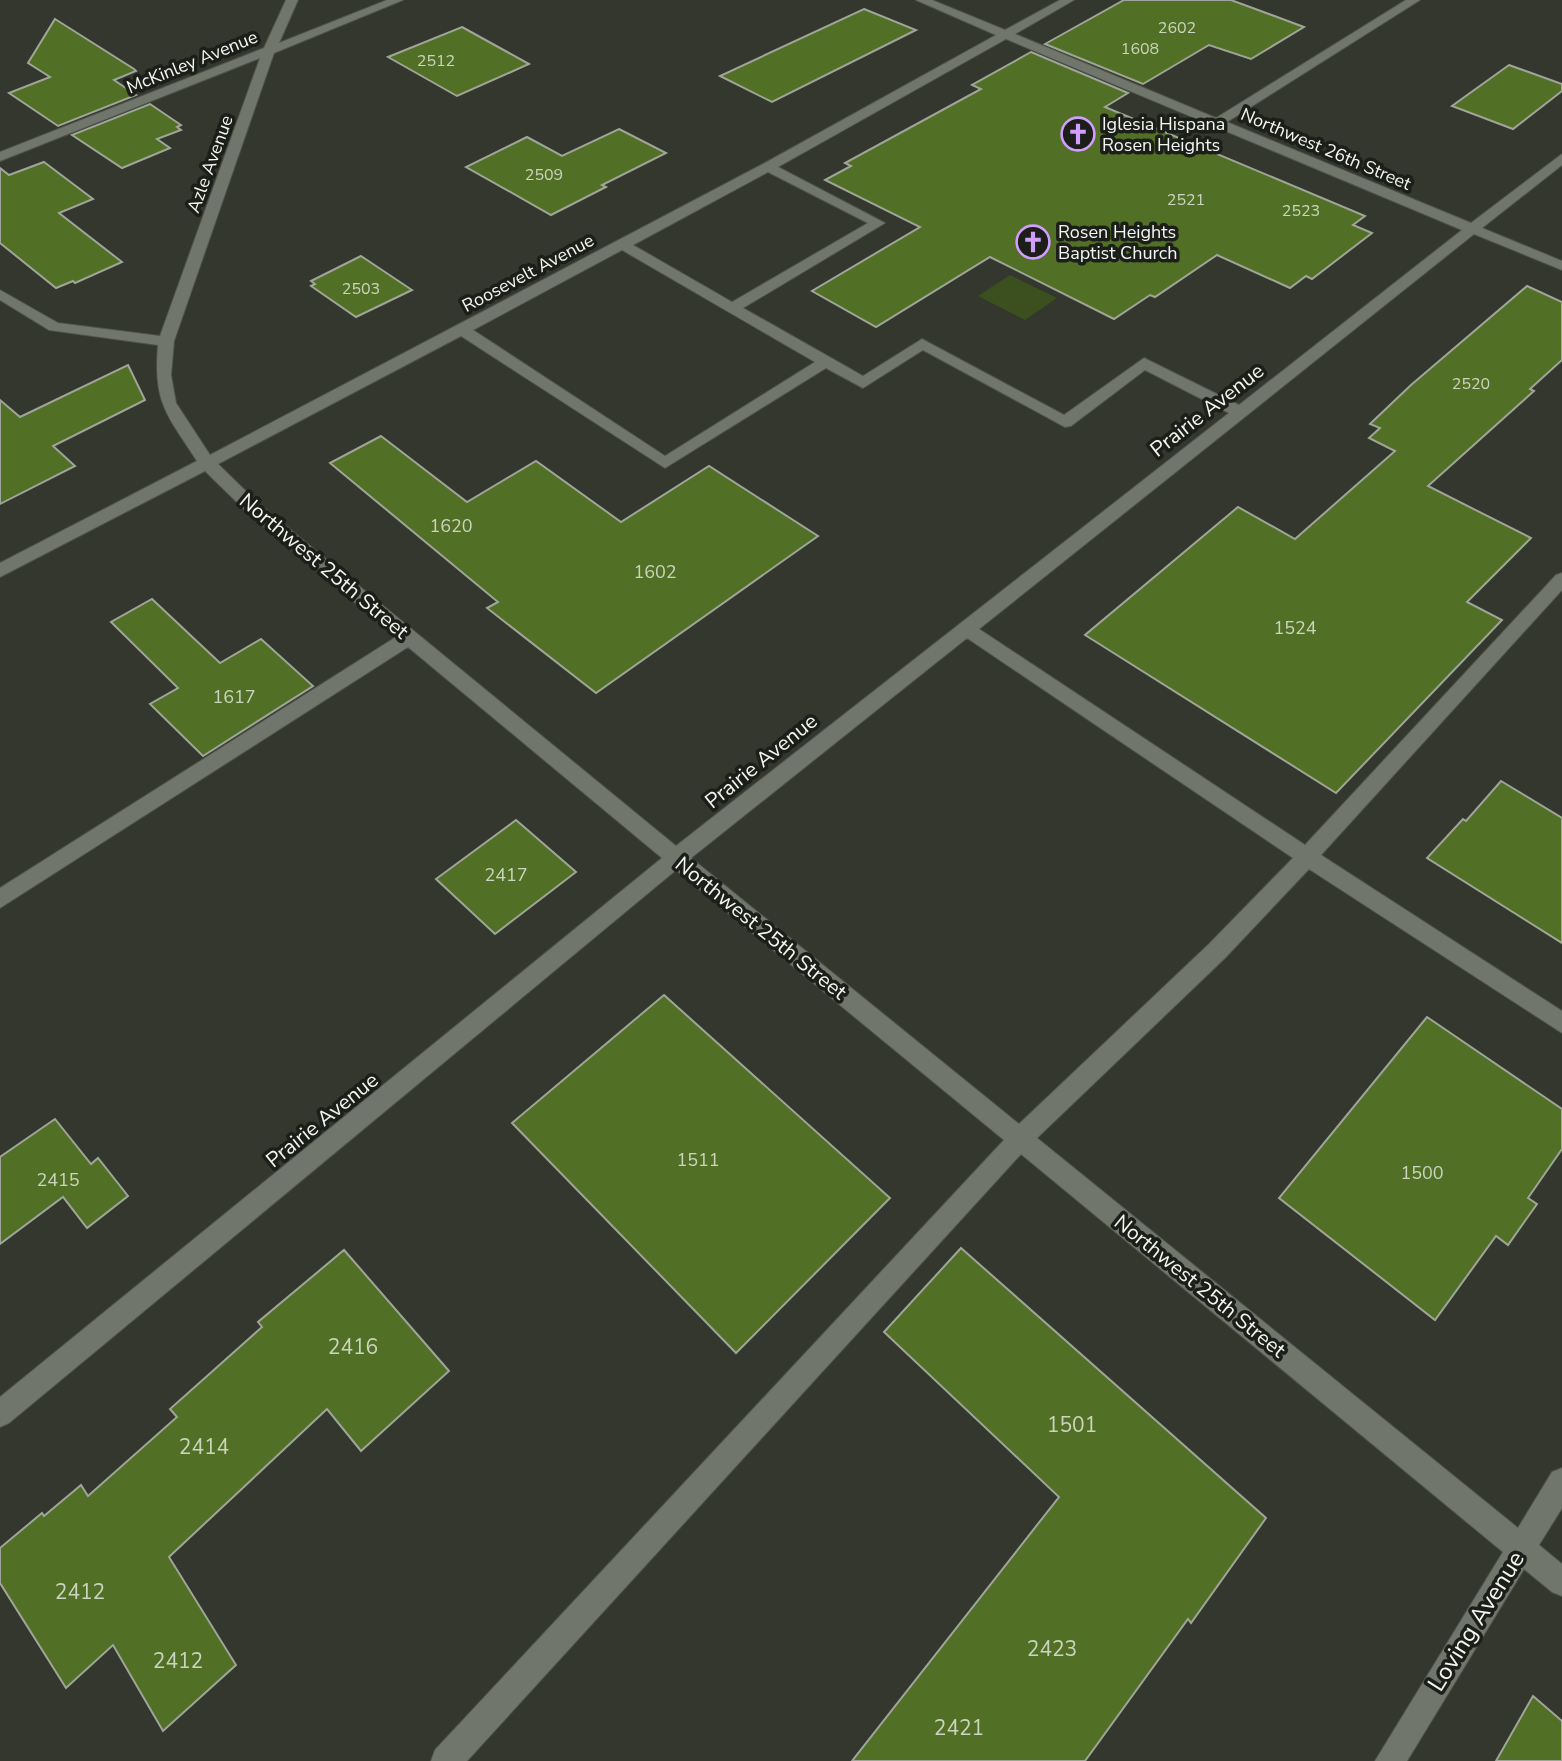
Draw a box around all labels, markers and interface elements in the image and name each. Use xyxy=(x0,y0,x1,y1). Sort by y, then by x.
house number: 2602 xyxy=(1158,17,1196,39)
street label: McKinley Avenue xyxy=(123,25,261,99)
house number: 1608 xyxy=(1121,38,1159,60)
house number: 2512 xyxy=(417,50,455,72)
street label: Northwest 26th Street xyxy=(1237,102,1415,196)
street label: Azle Avenue xyxy=(181,112,239,216)
place label: Iglesia Hispana Rosen Heights xyxy=(1102,112,1225,157)
church icon: Iglesia Hispana Rosen Heights xyxy=(1059,115,1097,153)
house number: 2509 xyxy=(525,164,563,186)
house number: 2521 xyxy=(1167,189,1205,211)
house number: 2523 xyxy=(1282,200,1320,222)
place label: Rosen Heights Baptist Church xyxy=(1058,220,1177,265)
church icon: Rosen Heights Baptist Church xyxy=(1014,223,1052,261)
street label: Roosevelt Avenue xyxy=(458,228,598,318)
house number: 2503 xyxy=(342,278,380,300)
street label: Prairie Avenue xyxy=(1144,357,1270,463)
house number: 2520 xyxy=(1452,373,1490,395)
street label: Northwest 25th Street xyxy=(233,487,415,646)
house number: 1620 xyxy=(429,514,473,538)
house number: 1602 xyxy=(633,560,677,584)
house number: 1524 xyxy=(1273,616,1317,640)
house number: 1617 xyxy=(212,685,256,709)
street label: Prairie Avenue xyxy=(699,707,823,815)
street label: Northwest 25th Street xyxy=(669,850,853,1006)
house number: 2417 xyxy=(484,863,528,887)
street label: Prairie Avenue xyxy=(260,1066,384,1174)
house number: 1511 xyxy=(676,1148,720,1172)
house number: 1500 xyxy=(1400,1161,1444,1185)
house number: 2415 xyxy=(36,1168,80,1192)
street label: Northwest 25th Street xyxy=(1108,1208,1292,1364)
house number: 2416 xyxy=(328,1333,378,1361)
house number: 1501 xyxy=(1047,1411,1097,1439)
house number: 2414 xyxy=(179,1433,229,1461)
street label: Loving Avenue xyxy=(1420,1545,1532,1697)
house number: 2412 xyxy=(55,1578,105,1606)
house number: 2423 xyxy=(1027,1635,1077,1663)
house number: 2412 xyxy=(153,1647,203,1675)
house number: 2421 xyxy=(934,1714,984,1742)

